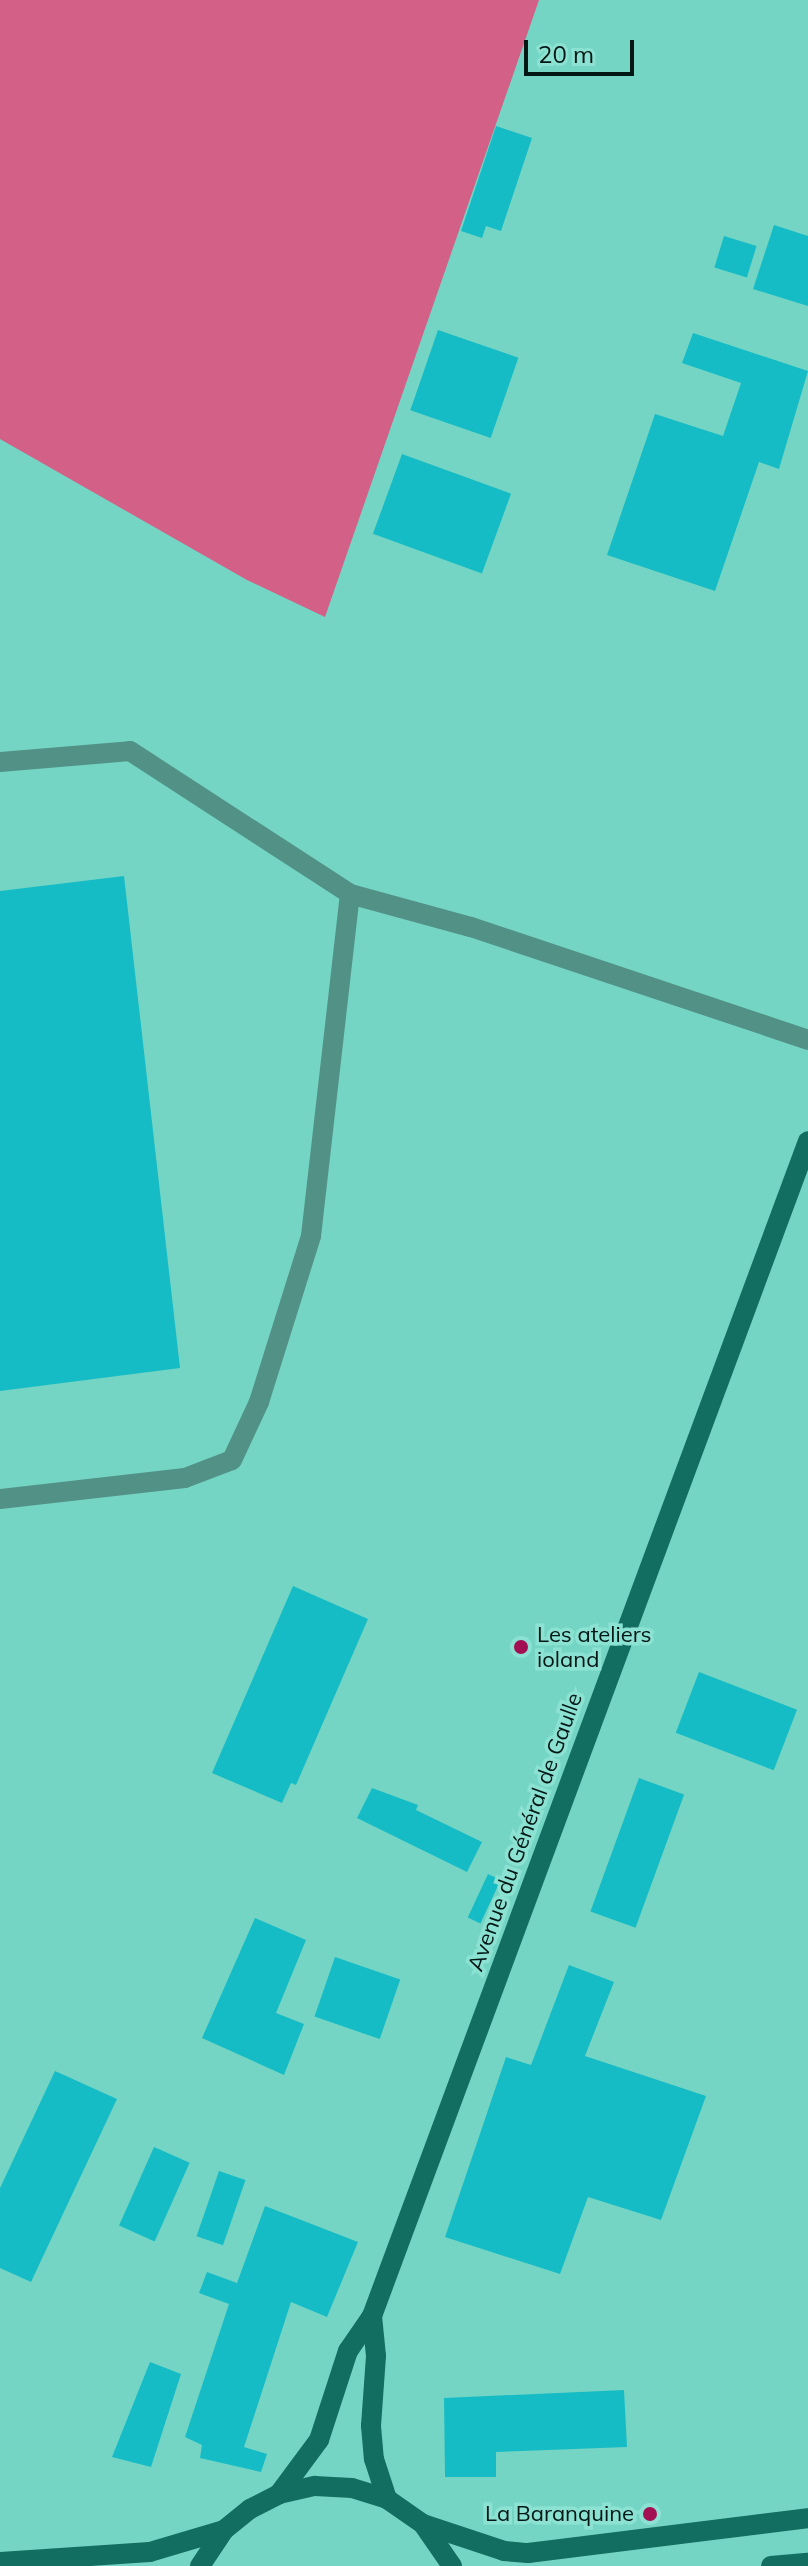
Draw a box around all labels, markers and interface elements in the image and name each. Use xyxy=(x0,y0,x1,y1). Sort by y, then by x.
scale bar xyxy=(528,24,638,74)
text: 20 m xyxy=(538,39,594,69)
place label: Les ateliers ioland xyxy=(537,1621,651,1672)
marker: Les ateliers ioland xyxy=(512,1638,530,1656)
street label: Avenue du Général de Gaulle xyxy=(462,1689,588,1975)
place label: La Baranquine xyxy=(485,2501,634,2527)
marker: La Baranquine xyxy=(641,2505,659,2523)

